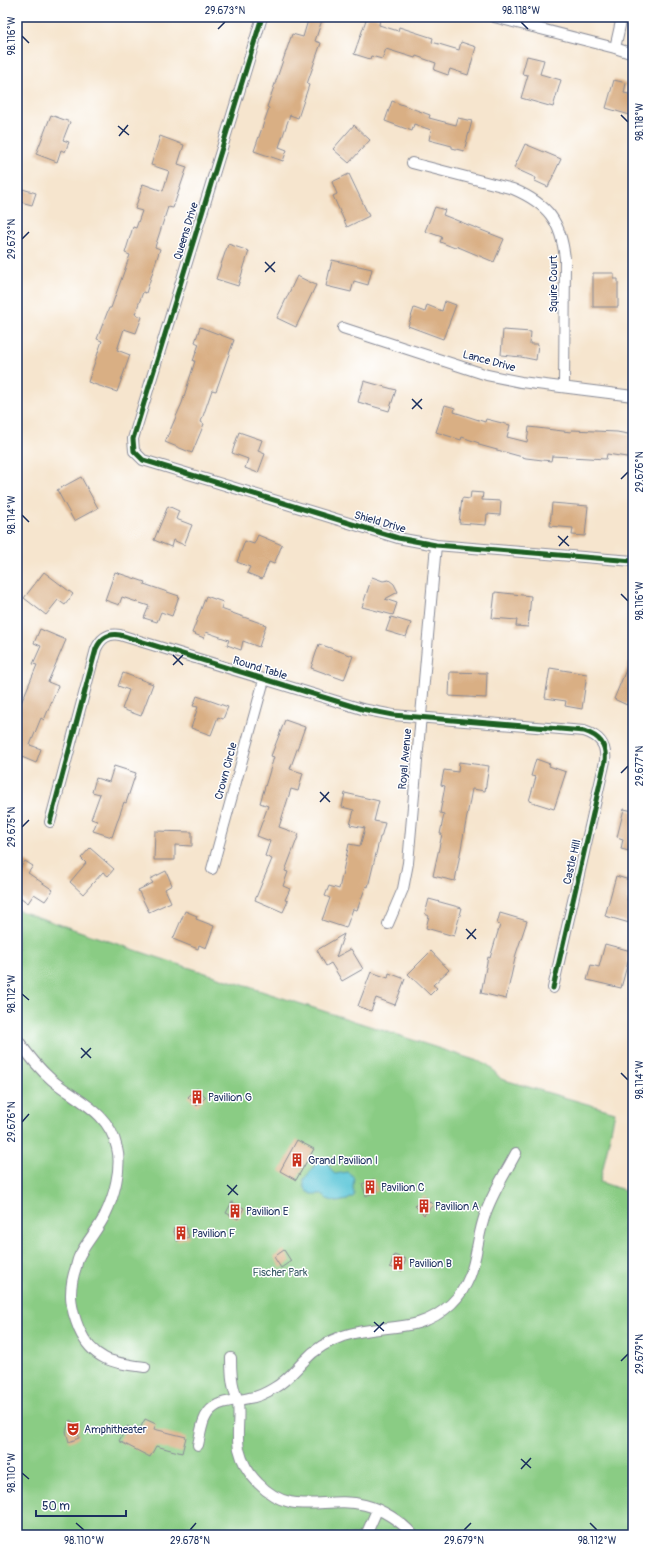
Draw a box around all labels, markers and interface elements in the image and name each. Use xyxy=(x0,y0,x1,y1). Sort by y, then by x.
text: 29.673°N xyxy=(205,5,246,17)
text: 98.118°W xyxy=(502,5,541,17)
text: 98.116°W xyxy=(6,16,18,55)
text: 98.118°W xyxy=(634,102,646,141)
street label: Queens Drive xyxy=(171,200,201,261)
text: 29.673°N xyxy=(6,218,18,259)
street label: Squire Court xyxy=(547,255,560,313)
street label: Lance Drive xyxy=(461,348,517,374)
text: 29.676°N xyxy=(634,451,646,492)
text: 98.114°W xyxy=(6,495,18,534)
street label: Shield Drive xyxy=(353,508,408,536)
text: 98.116°W xyxy=(634,581,646,620)
street label: Round Table xyxy=(231,654,289,683)
street label: Royal Avenue xyxy=(396,728,414,790)
street label: Crown Circle xyxy=(212,740,240,801)
text: 29.677°N xyxy=(634,746,646,786)
text: 29.675°N xyxy=(6,807,18,847)
street label: Castle Hill xyxy=(561,838,583,886)
text: 98.112°W xyxy=(6,974,18,1013)
text: 98.114°W xyxy=(634,1060,646,1099)
building icon: Pavilion G xyxy=(189,1089,205,1105)
place label: Pavilion G xyxy=(208,1091,252,1104)
text: 29.676°N xyxy=(6,1101,18,1142)
building icon: Grand Pavilion I xyxy=(289,1152,305,1168)
place label: Grand Pavilion I xyxy=(308,1154,378,1167)
building icon: Pavilion C xyxy=(362,1179,378,1195)
place label: Pavilion C xyxy=(381,1181,425,1194)
building icon: Pavilion A xyxy=(416,1198,432,1214)
place label: Pavilion A xyxy=(435,1200,479,1213)
building icon: Pavilion E xyxy=(227,1203,243,1219)
place label: Pavilion E xyxy=(246,1205,289,1218)
building icon: Pavilion F xyxy=(173,1225,189,1241)
place label: Pavilion F xyxy=(192,1227,236,1240)
building icon: Pavilion B xyxy=(390,1255,406,1271)
place label: Pavilion B xyxy=(409,1257,452,1270)
park label: Fischer Park xyxy=(252,1266,308,1279)
text: 29.679°N xyxy=(634,1334,646,1374)
theatre icon: Amphitheater xyxy=(65,1421,81,1437)
place label: Amphitheater xyxy=(84,1423,147,1436)
text: 98.110°W xyxy=(6,1453,18,1493)
scale bar xyxy=(36,1492,126,1518)
text: 50 m xyxy=(42,1499,70,1514)
text: 98.110°W xyxy=(64,1535,104,1547)
text: 29.678°N xyxy=(170,1535,210,1547)
text: 29.679°N xyxy=(444,1535,484,1547)
text: 98.112°W xyxy=(578,1535,617,1547)

